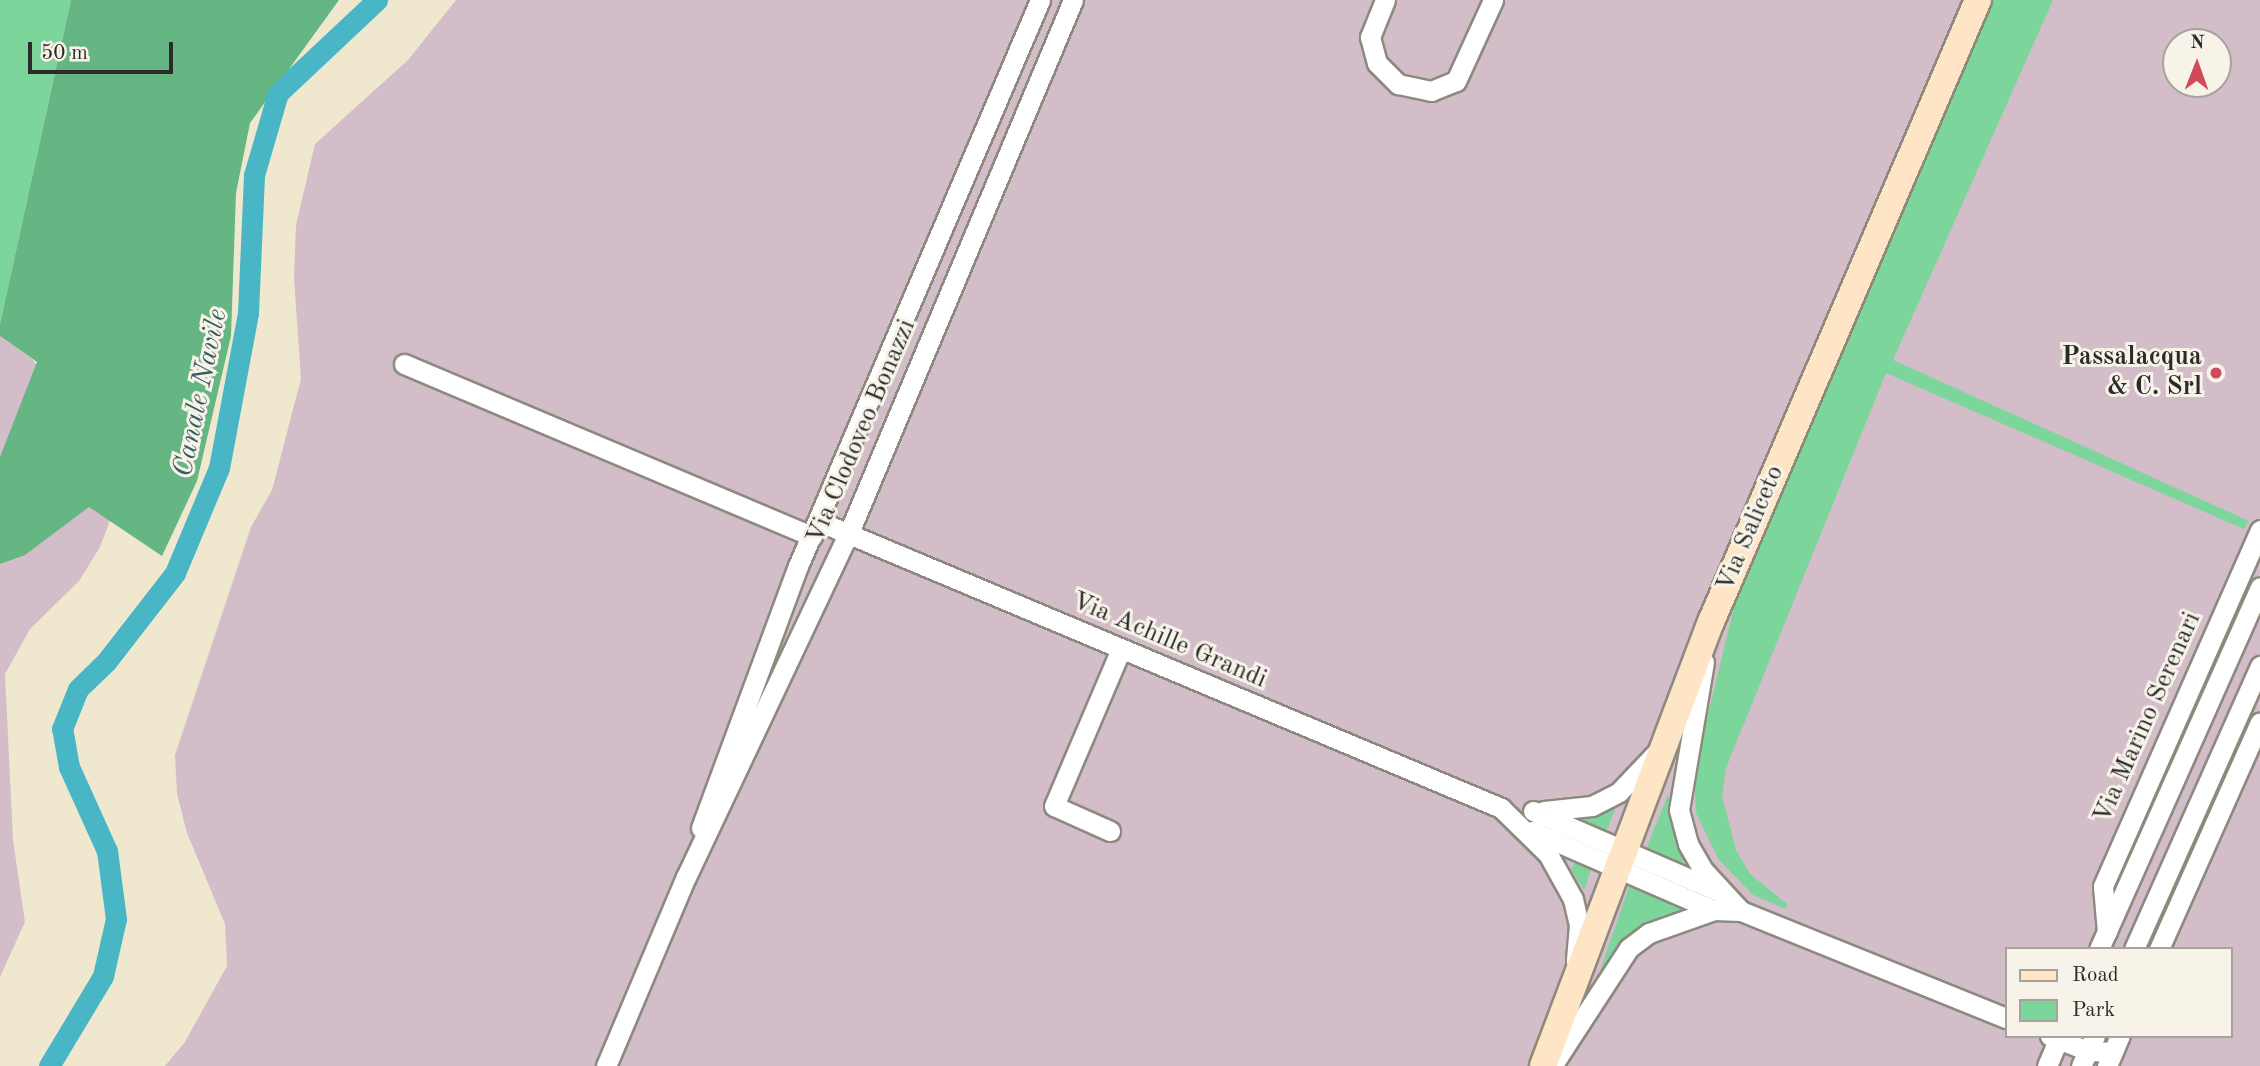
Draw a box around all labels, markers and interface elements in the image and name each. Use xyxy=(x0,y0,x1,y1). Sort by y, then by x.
scale bar xyxy=(32,28,177,72)
north arrow xyxy=(2162,28,2232,98)
text: N xyxy=(2190,34,2205,53)
text: 50 m xyxy=(41,43,88,64)
water label: Canale Navile xyxy=(167,306,235,480)
street label: Via Clodoveo Bonazzi xyxy=(801,315,923,549)
place label: Passalacqua & C. Srl xyxy=(2062,342,2202,404)
marker: Passalacqua & C. Srl xyxy=(2208,365,2224,381)
street label: Via Saliceto xyxy=(1710,461,1792,597)
street label: Via Achille Grandi xyxy=(1067,586,1271,696)
street label: Via Marino Serenari xyxy=(2087,608,2209,828)
legend xyxy=(2004,947,2232,1038)
text: Road xyxy=(2072,965,2119,986)
text: Park xyxy=(2072,1000,2115,1021)

